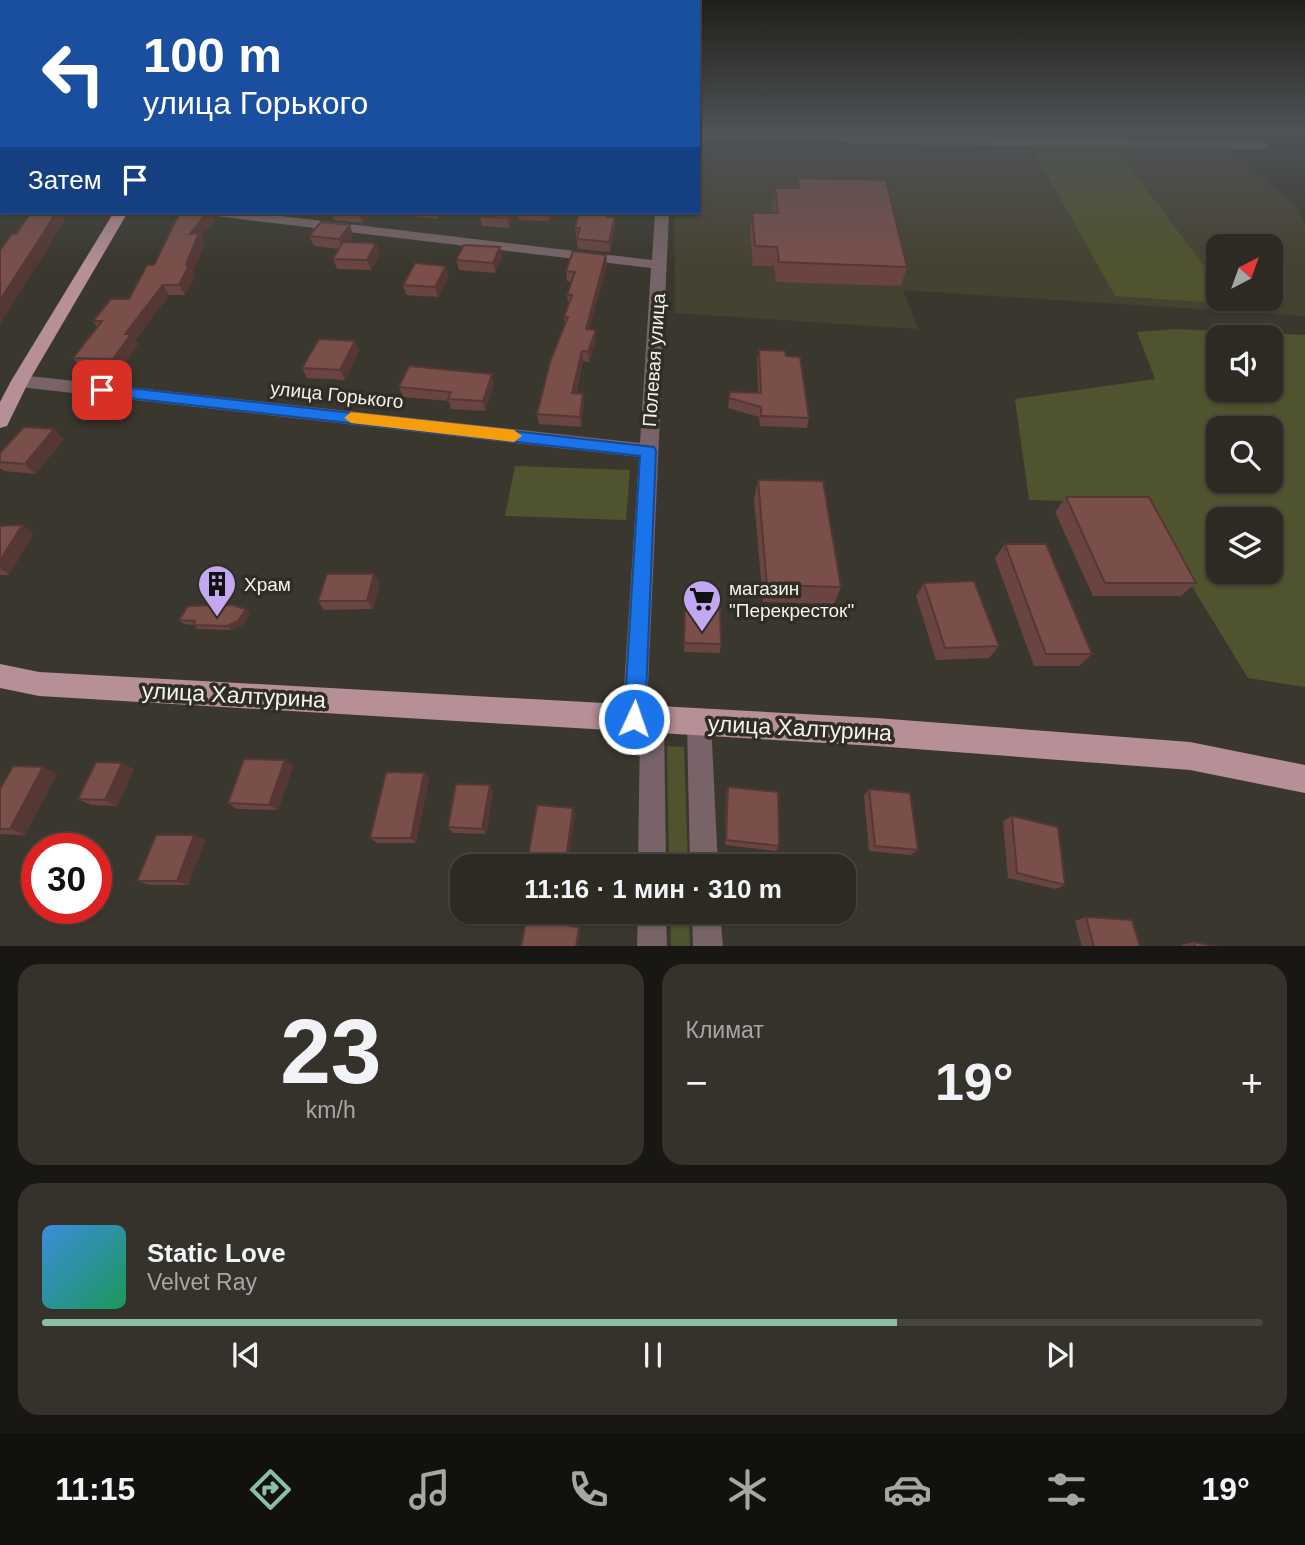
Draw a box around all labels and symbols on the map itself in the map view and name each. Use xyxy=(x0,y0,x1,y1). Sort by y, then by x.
north arrow xyxy=(1206,234,1283,312)
street label: Полевая улица xyxy=(639,292,669,427)
pin xyxy=(72,360,132,420)
street label: улица Горького xyxy=(269,378,405,412)
building icon: Храм xyxy=(196,563,238,618)
place label: Храм xyxy=(244,574,291,595)
supermarket icon: магазин "Перекресток" xyxy=(681,578,723,633)
place label: магазин "Перекресток" xyxy=(729,578,854,621)
street label: улица Халтурина xyxy=(141,677,327,713)
position arrow xyxy=(597,682,671,756)
street label: улица Халтурина xyxy=(707,710,893,746)
speed limit sign: 30 xyxy=(21,833,112,924)

